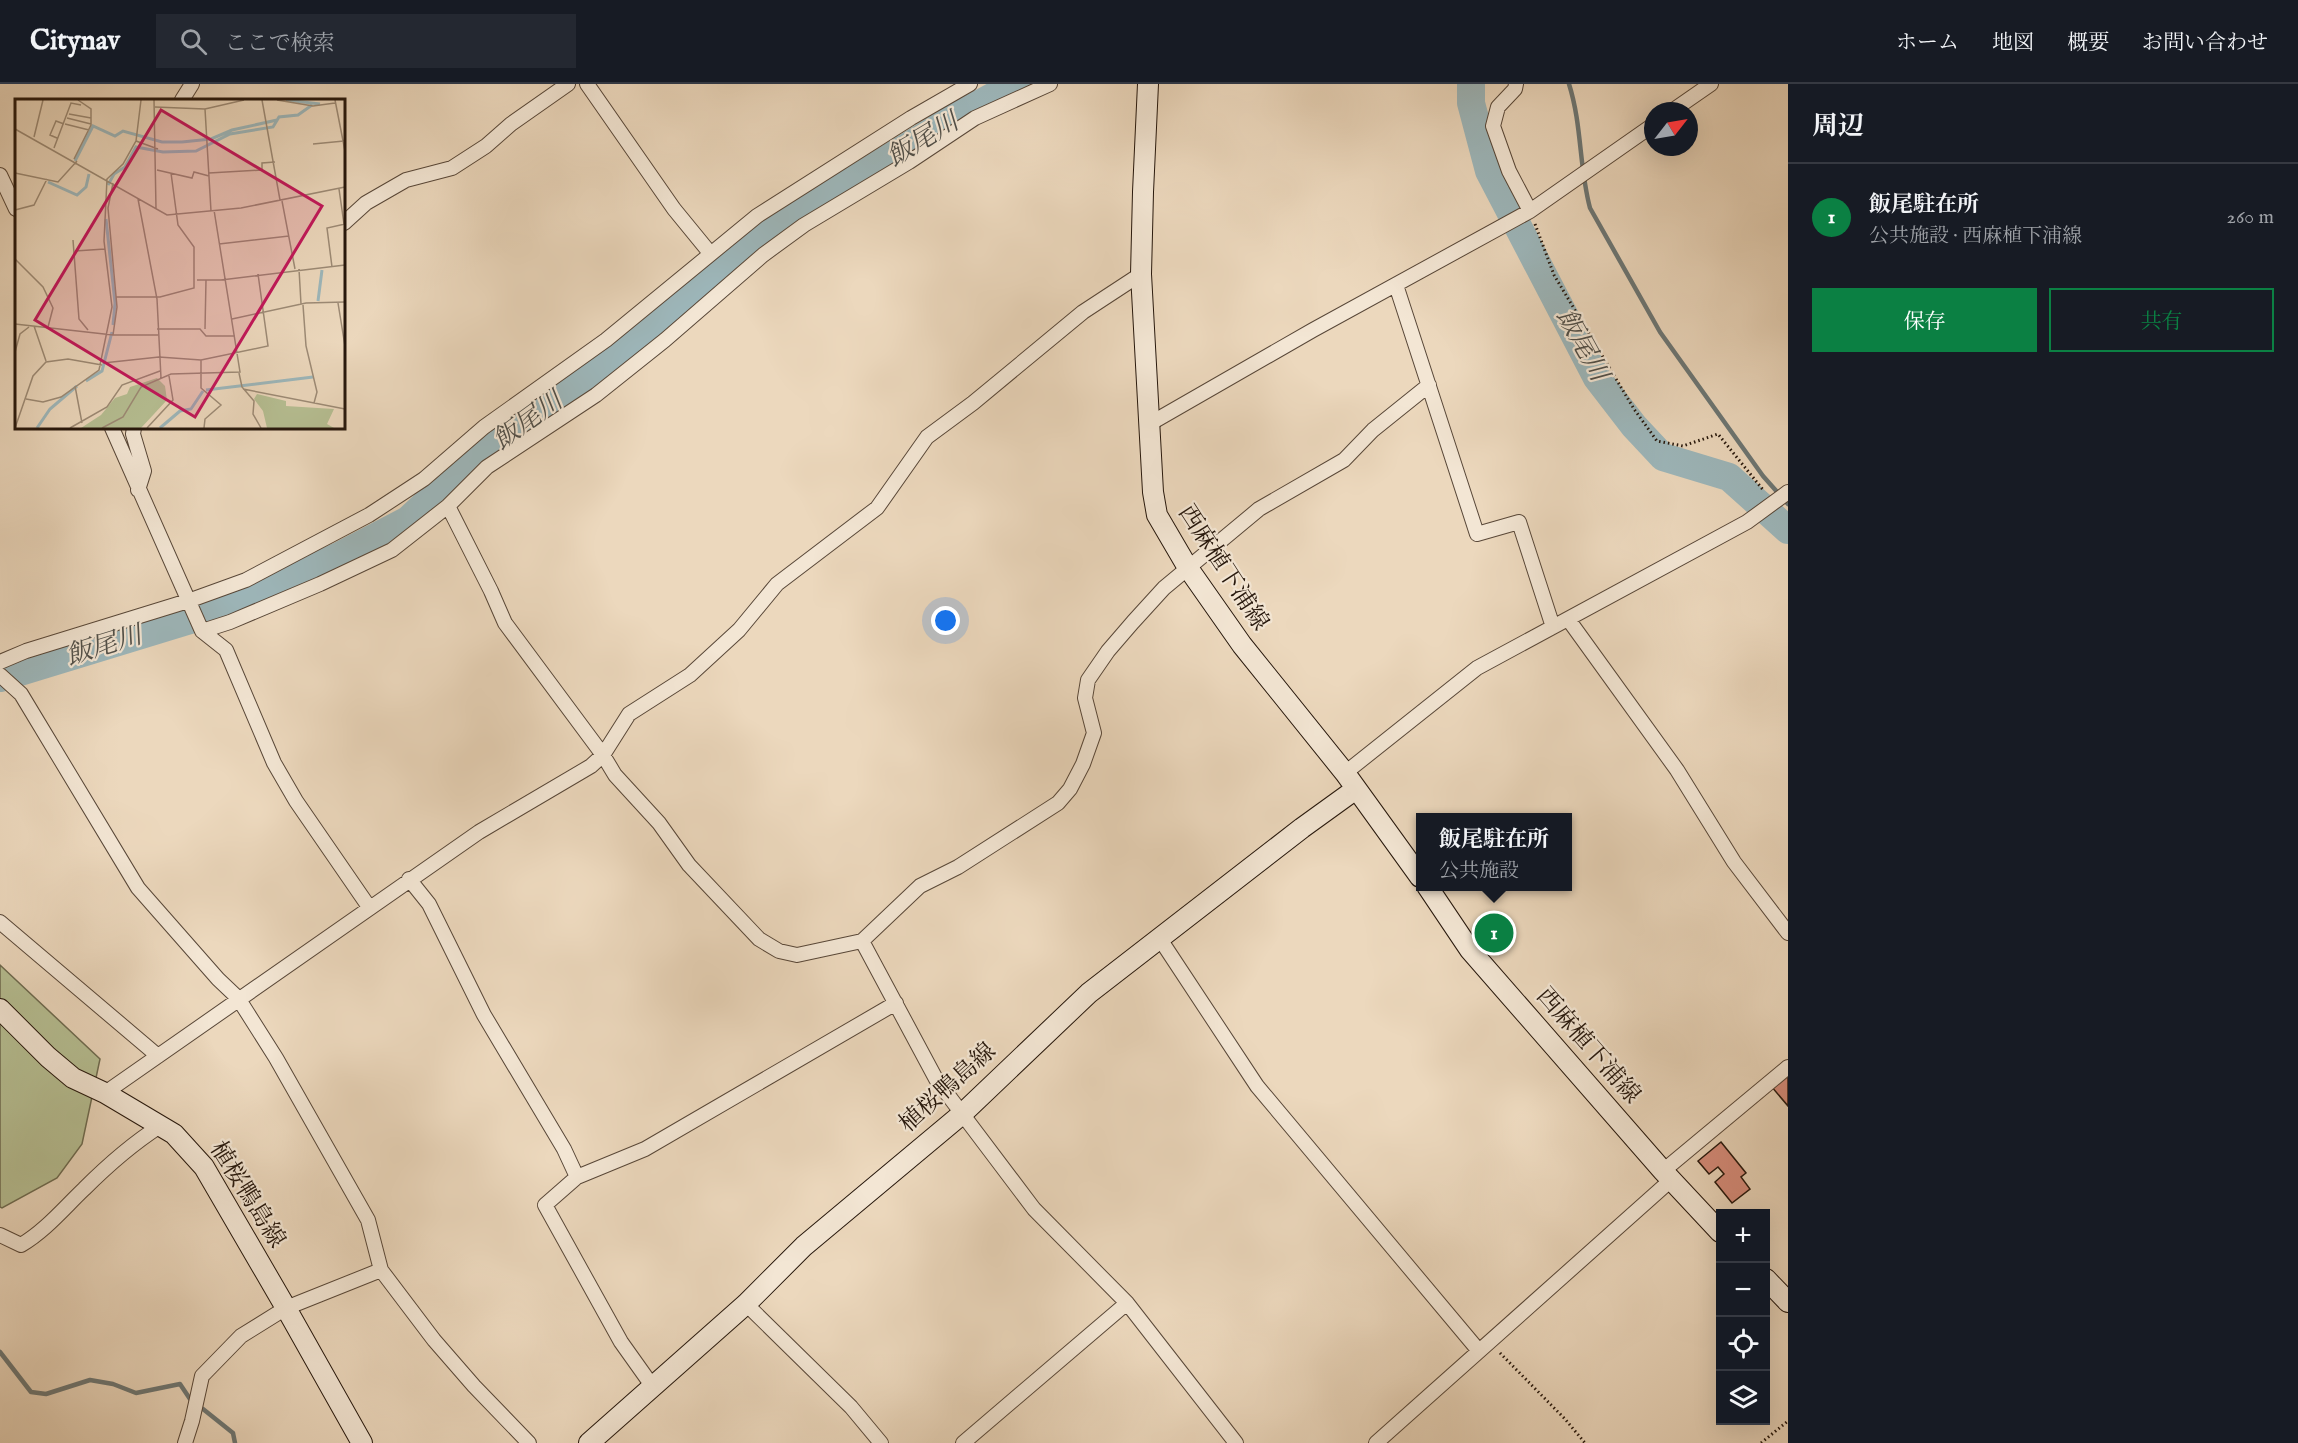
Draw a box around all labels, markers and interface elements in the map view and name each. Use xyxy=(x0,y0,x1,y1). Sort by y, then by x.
search box xyxy=(156,14,576,68)
text: Citynav xyxy=(30,24,120,59)
icon: search xyxy=(177,25,210,58)
text: ここで検索 xyxy=(225,30,335,58)
text: ホーム xyxy=(1896,30,1959,57)
text: 地図 xyxy=(1992,30,2034,57)
text: 概要 xyxy=(2067,30,2109,57)
text: お問い合わせ xyxy=(2142,30,2268,57)
inset map xyxy=(15,99,345,429)
north arrow xyxy=(1644,102,1698,156)
water label: 飯尾川 xyxy=(881,104,967,174)
text: 周辺 xyxy=(1812,110,1864,143)
text: 飯尾駐在所 xyxy=(1869,191,1979,219)
text: 1 xyxy=(1828,205,1835,230)
text: 260 m xyxy=(2227,205,2274,230)
text: 公共施設 · 西麻植下浦線 xyxy=(1869,224,2082,249)
button: 保存 xyxy=(1812,288,2037,352)
button: 共有 xyxy=(2049,288,2274,352)
water label: 飯尾川 xyxy=(1549,303,1617,390)
water label: 飯尾川 xyxy=(487,383,572,457)
street label: 西麻植下浦線 xyxy=(1171,499,1275,637)
your location xyxy=(931,606,960,635)
water label: 飯尾川 xyxy=(62,618,149,673)
popup xyxy=(1416,813,1572,891)
text: 飯尾駐在所 xyxy=(1439,826,1549,854)
text: 公共施設 xyxy=(1439,859,1519,884)
pin: 1 xyxy=(1474,910,1514,956)
street label: 西麻植下浦線 xyxy=(1529,981,1647,1111)
street label: 植桜鴨島線 xyxy=(893,1036,1003,1140)
street label: 植桜鴨島線 xyxy=(202,1136,292,1254)
map controls xyxy=(1716,1209,1770,1425)
button: + xyxy=(1716,1209,1770,1263)
button: − xyxy=(1716,1263,1770,1317)
button: locate xyxy=(1716,1317,1770,1371)
button: layers xyxy=(1716,1371,1770,1425)

